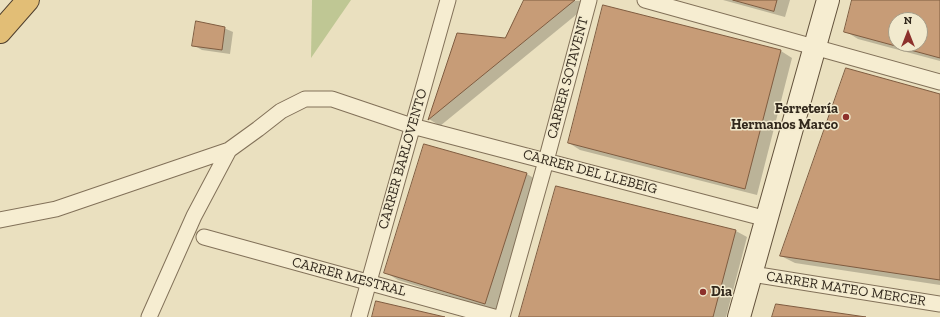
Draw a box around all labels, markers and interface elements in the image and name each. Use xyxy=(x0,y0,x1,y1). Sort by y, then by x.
north arrow xyxy=(888,12,928,52)
text: N xyxy=(904,14,912,27)
street label: CARRER SOTAVENT xyxy=(544,15,592,141)
street label: CARRER BARLOVENTO xyxy=(375,87,431,231)
place label: Ferretería Hermanos Marco xyxy=(731,101,838,134)
marker: Ferretería Hermanos Marco xyxy=(841,112,851,122)
street label: CARRER DEL LLEBEIG xyxy=(521,146,659,198)
street label: CARRER MESTRAL xyxy=(290,254,408,300)
street label: CARRER MATEO MERCER xyxy=(765,268,927,310)
place label: Dia xyxy=(711,284,732,300)
marker: Dia xyxy=(698,287,708,297)

